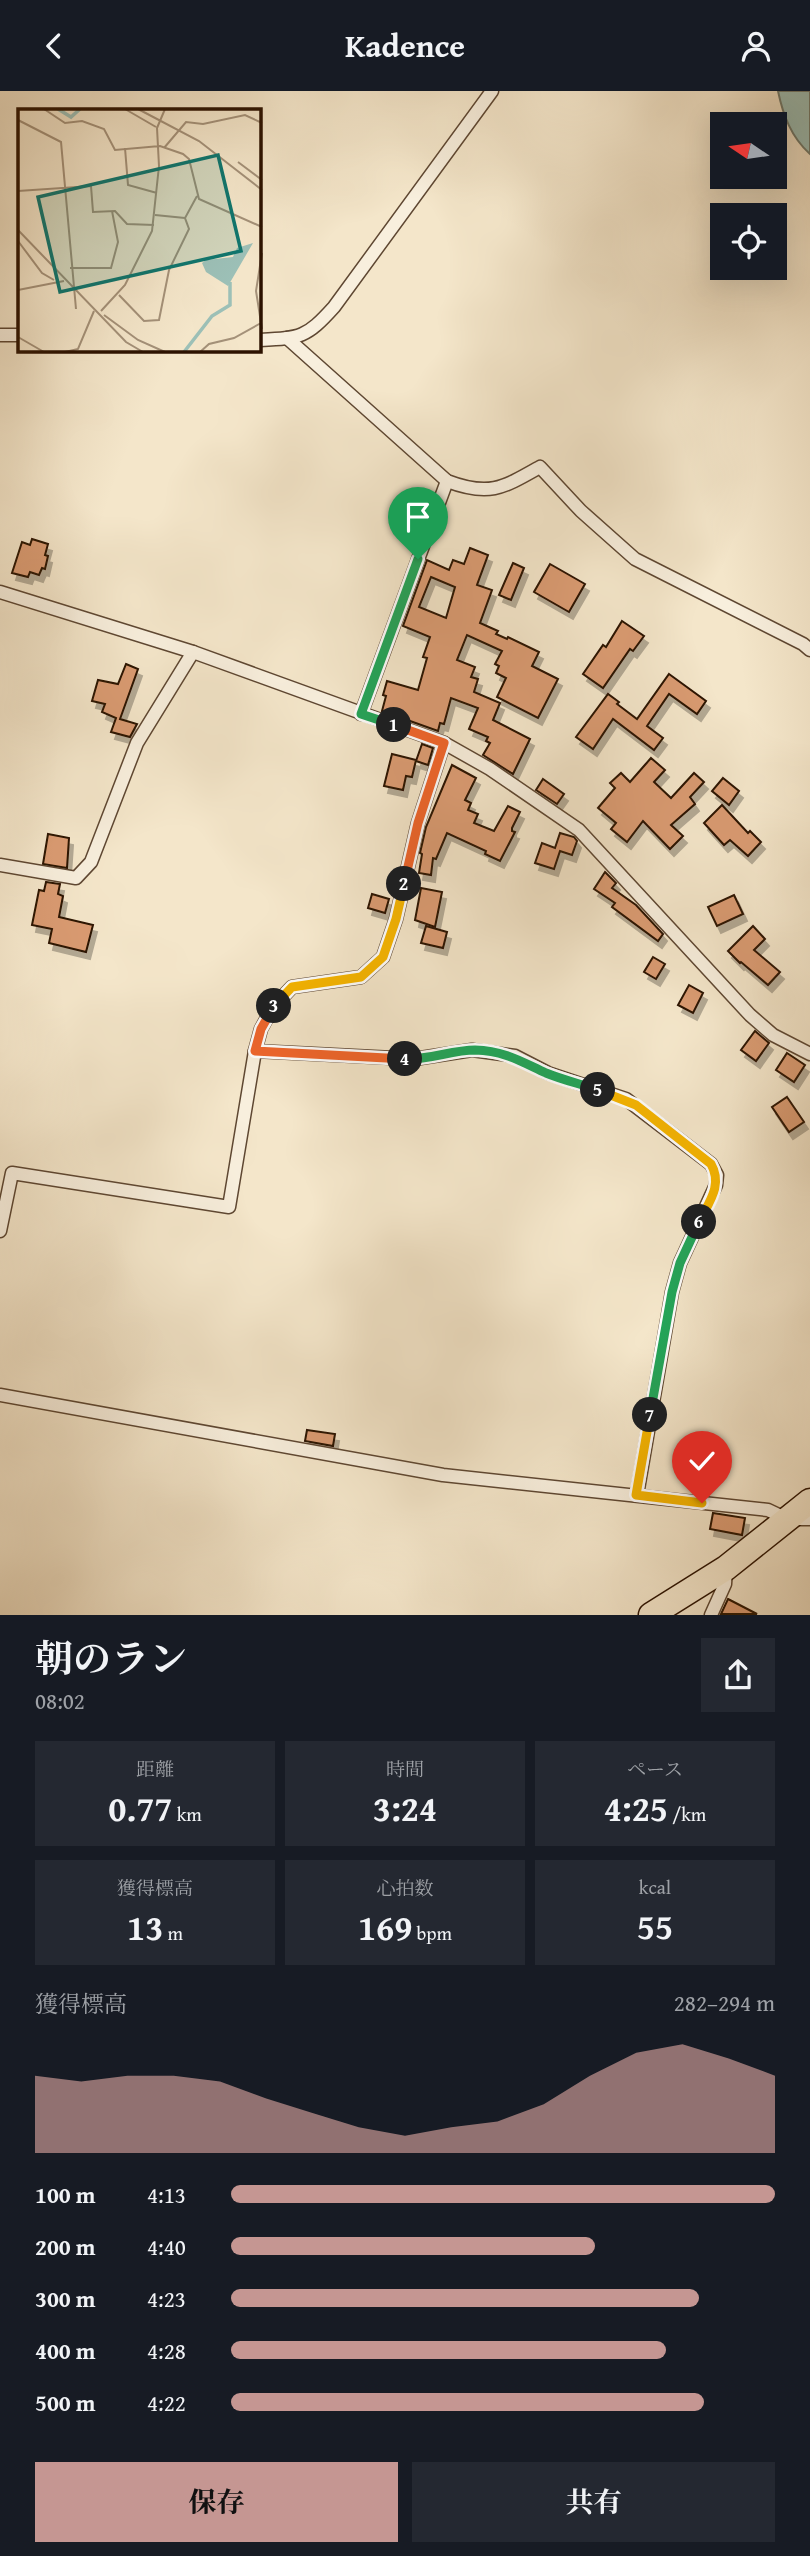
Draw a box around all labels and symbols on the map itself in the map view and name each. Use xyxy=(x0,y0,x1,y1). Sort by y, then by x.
inset map xyxy=(18,109,261,352)
north arrow xyxy=(710,112,788,189)
pin xyxy=(388,487,448,559)
pin: 1 xyxy=(376,707,412,743)
pin: 2 xyxy=(386,867,422,901)
pin: 3 xyxy=(256,989,292,1023)
pin: 4 xyxy=(388,1041,422,1077)
pin: 5 xyxy=(580,1073,616,1107)
pin: 6 xyxy=(682,1205,716,1239)
pin: 7 xyxy=(632,1397,668,1433)
pin xyxy=(672,1431,732,1503)

